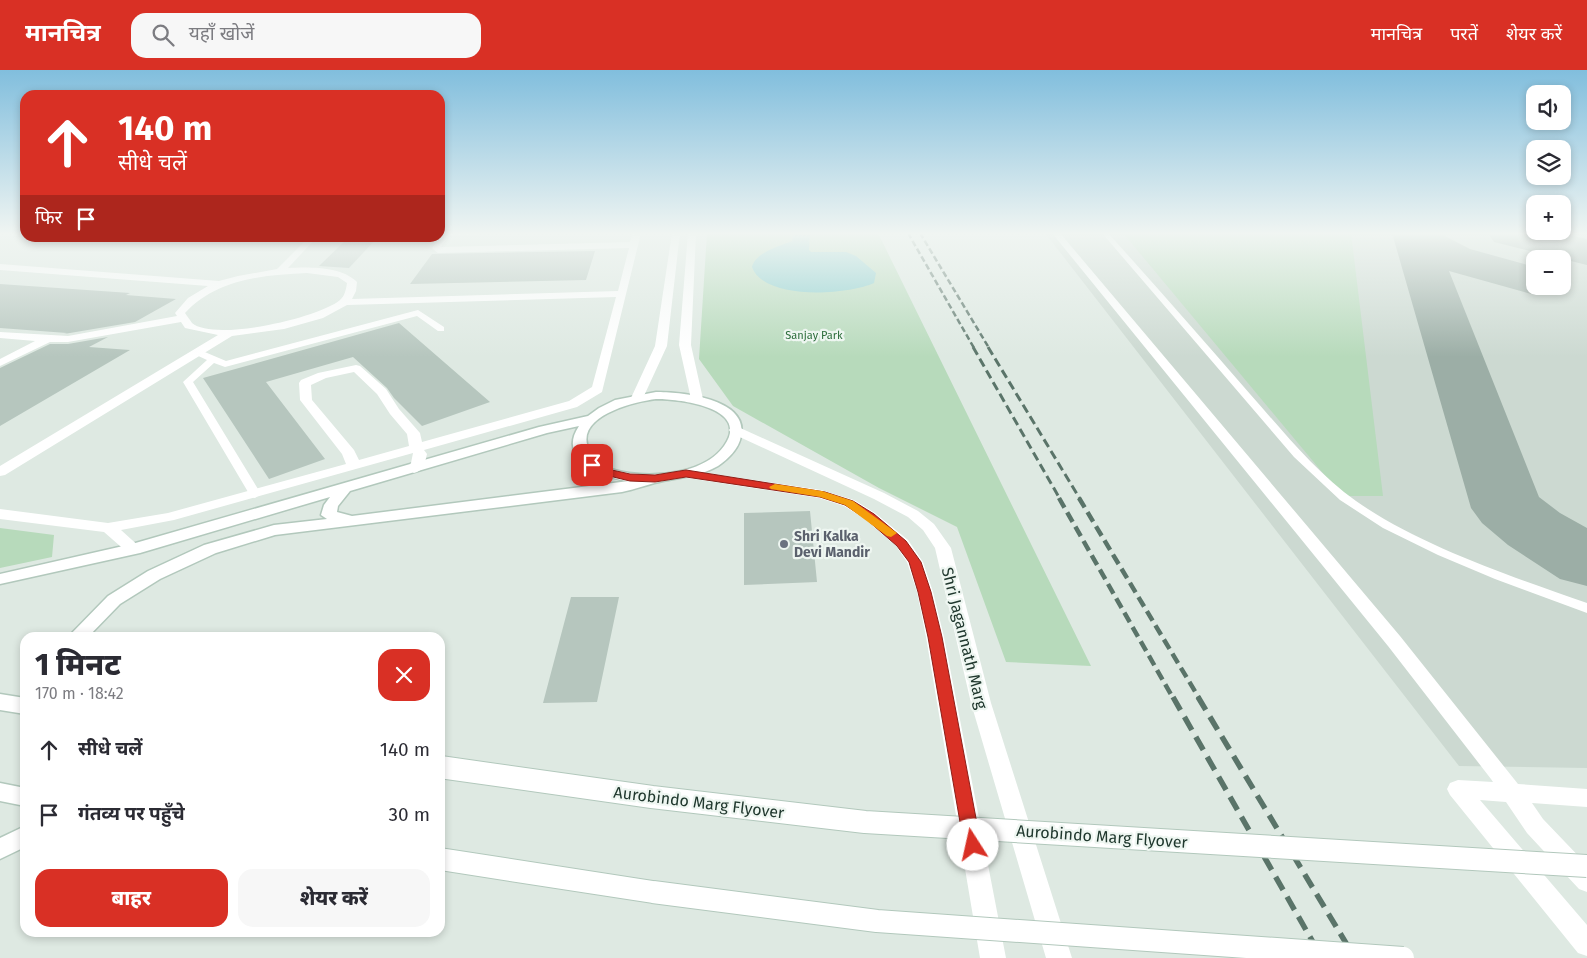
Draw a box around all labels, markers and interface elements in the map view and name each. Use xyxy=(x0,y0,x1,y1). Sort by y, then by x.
search box xyxy=(131,13,481,58)
text: मानचित्र xyxy=(25,19,101,47)
icon: search xyxy=(149,21,177,49)
text: यहाँ खोजें xyxy=(189,22,254,45)
text: मानचित्र xyxy=(1371,23,1422,45)
text: परतें xyxy=(1450,23,1478,45)
text: शेयर करें xyxy=(1506,23,1562,45)
map controls xyxy=(1526,85,1571,295)
button: sound xyxy=(1526,85,1571,130)
text: 140 m xyxy=(118,107,212,149)
icon: ahead xyxy=(35,110,100,175)
button: layers xyxy=(1526,140,1571,185)
text: सीधे चलें xyxy=(118,149,187,176)
button: + xyxy=(1526,195,1571,240)
icon: arrive xyxy=(72,205,100,233)
text: फिर xyxy=(35,206,62,229)
button: − xyxy=(1526,250,1571,295)
park label: Sanjay Park xyxy=(785,329,843,342)
pin xyxy=(571,444,613,486)
icon: arrive xyxy=(578,451,606,479)
place label: Shri Kalka Devi Mandir xyxy=(794,528,870,561)
marker: Shri Kalka Devi Mandir xyxy=(778,538,790,550)
street label: Shri Jagannath Marg xyxy=(938,565,991,712)
text: 1 मिनट xyxy=(35,647,121,683)
button: close xyxy=(378,649,430,701)
text: 170 m · 18:42 xyxy=(35,684,124,703)
icon: ahead xyxy=(35,736,63,764)
text: सीधे चलें xyxy=(78,737,142,760)
text: 140 m xyxy=(380,738,430,761)
street label: Aurobindo Marg Flyover xyxy=(613,783,786,822)
icon: arrive xyxy=(35,801,63,829)
text: गंतव्य पर पहुँचे xyxy=(78,802,185,825)
text: 30 m xyxy=(389,803,430,826)
position arrow xyxy=(946,818,998,870)
street label: Aurobindo Marg Flyover xyxy=(1016,821,1189,852)
button: बाहर xyxy=(35,869,228,927)
button: शेयर करें xyxy=(238,869,430,927)

